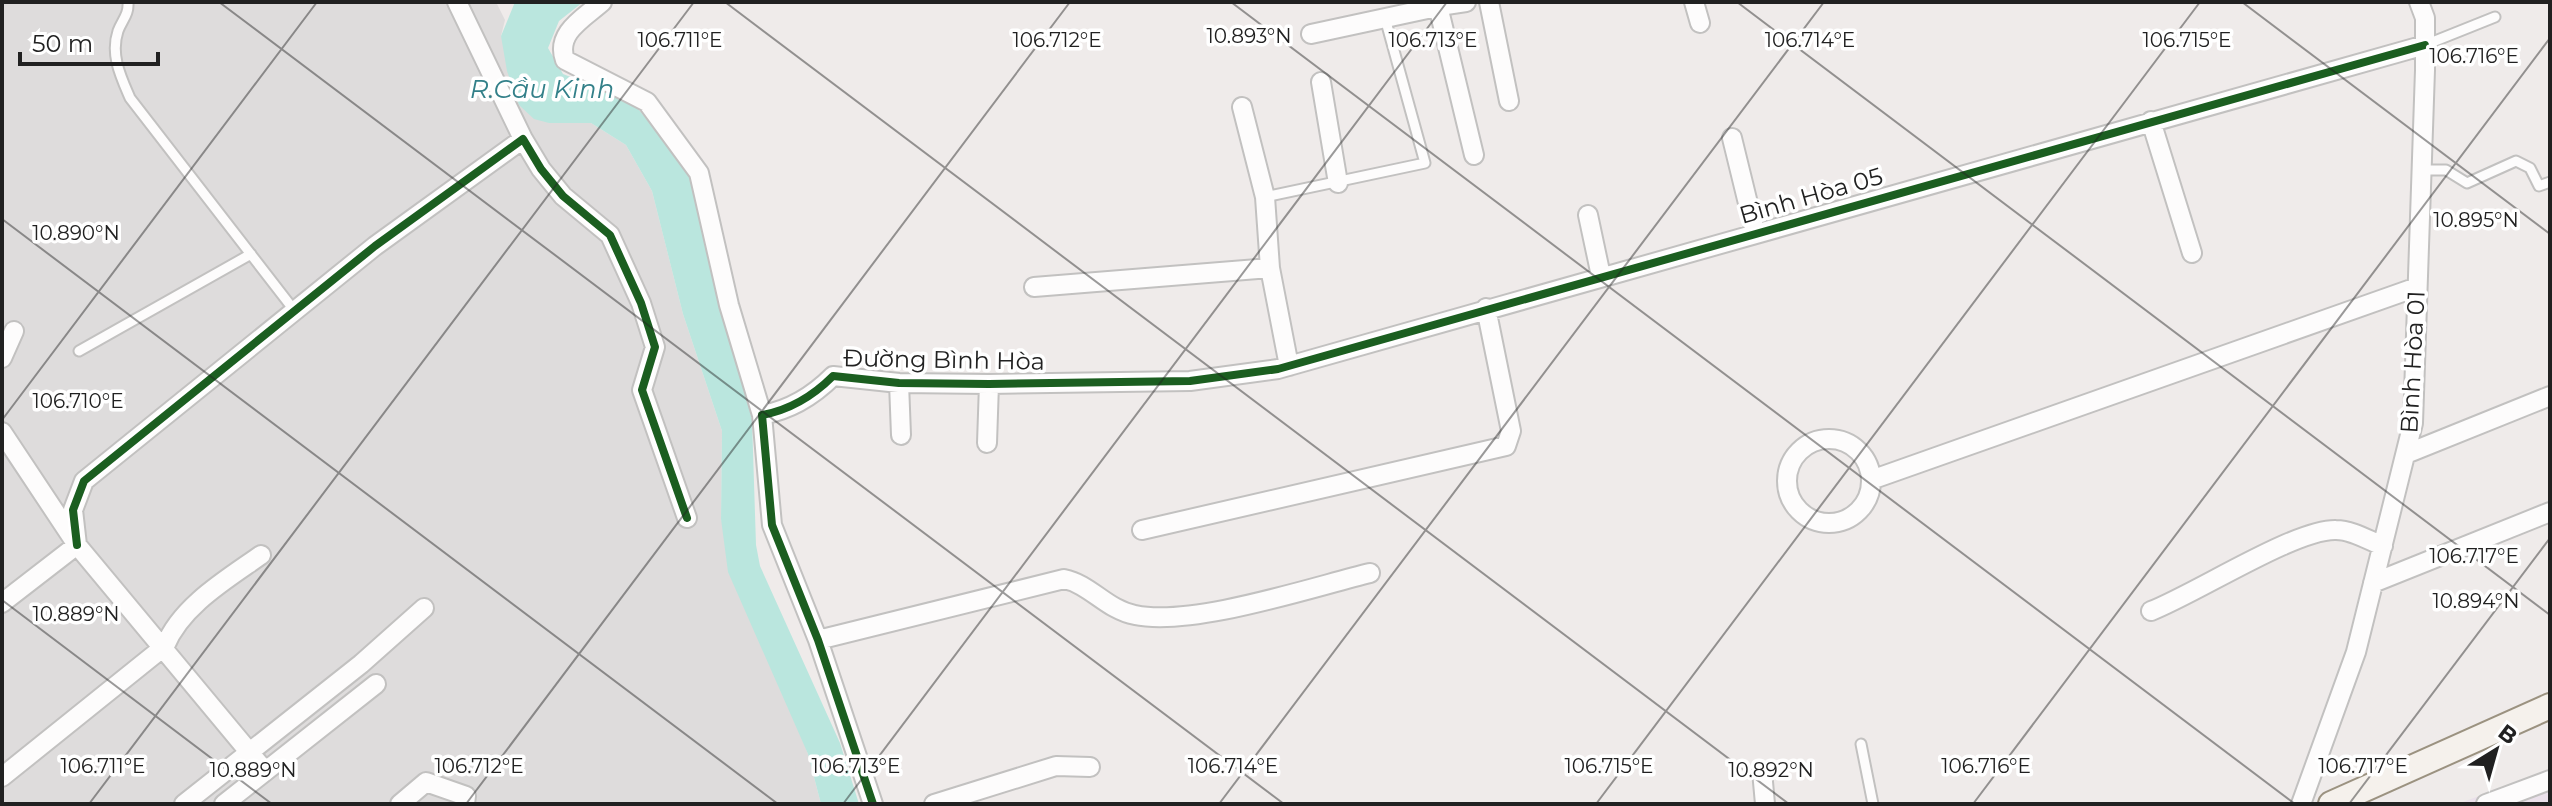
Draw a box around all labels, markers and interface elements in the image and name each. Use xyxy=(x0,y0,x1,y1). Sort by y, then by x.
scale bar xyxy=(20,16,158,66)
text: 10.893°N xyxy=(1206,24,1292,48)
text: 106.711°E xyxy=(637,28,723,52)
text: 106.712°E xyxy=(1012,28,1102,52)
text: 106.713°E xyxy=(1389,28,1477,52)
text: 106.714°E xyxy=(1765,28,1855,52)
text: 106.715°E xyxy=(2143,28,2231,52)
text: 50 m xyxy=(32,29,93,58)
text: 106.716°E xyxy=(2429,44,2519,68)
water label: R.Cầu Kinh xyxy=(470,73,614,105)
street label: Bình Hòa 05 xyxy=(1736,161,1886,230)
text: 10.895°N xyxy=(2433,208,2519,232)
text: 10.890°N xyxy=(32,221,120,245)
street label: Bình Hòa 01 xyxy=(2394,290,2431,434)
street label: Đường Bình Hòa xyxy=(843,343,1045,376)
text: 106.710°E xyxy=(32,389,124,413)
text: 106.717°E xyxy=(2429,544,2519,568)
text: 10.894°N xyxy=(2433,589,2519,613)
text: 10.889°N xyxy=(32,602,120,626)
north arrow xyxy=(2456,710,2536,790)
text: B xyxy=(2493,719,2523,750)
text: 106.711°E xyxy=(60,754,146,778)
text: 106.712°E xyxy=(434,754,524,778)
text: 106.713°E xyxy=(812,754,900,778)
text: 106.714°E xyxy=(1188,754,1278,778)
text: 106.715°E xyxy=(1565,754,1653,778)
text: 106.716°E xyxy=(1941,754,2031,778)
text: 106.717°E xyxy=(2318,754,2408,778)
text: 10.889°N xyxy=(209,758,297,782)
text: 10.892°N xyxy=(1728,758,1814,782)

